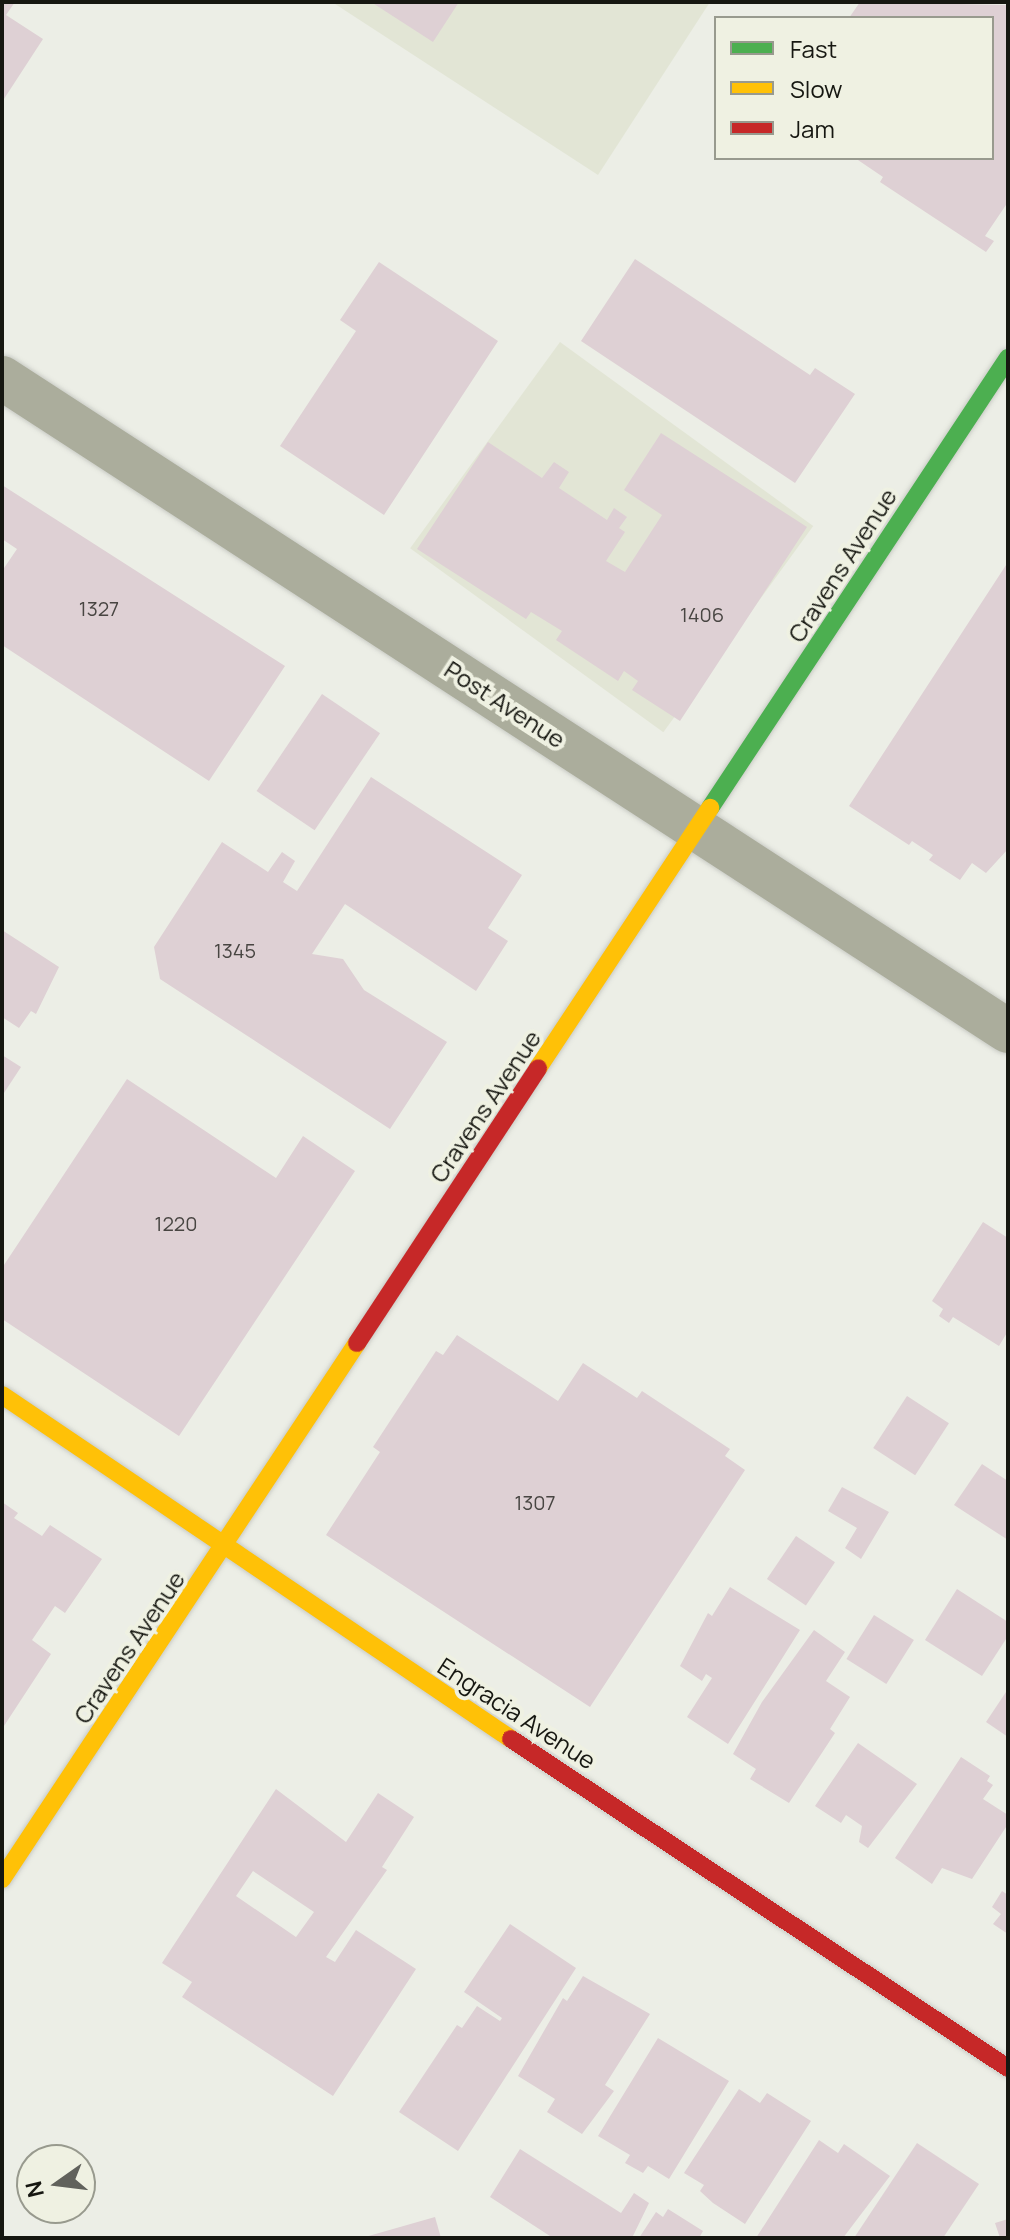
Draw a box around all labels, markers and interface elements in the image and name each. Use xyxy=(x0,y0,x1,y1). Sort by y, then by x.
legend xyxy=(714,16,994,160)
text: Fast xyxy=(790,32,837,65)
text: Slow xyxy=(790,72,843,105)
text: Jam xyxy=(790,112,835,145)
street label: Cravens Avenue xyxy=(782,483,902,647)
house number: 1327 xyxy=(79,596,119,620)
house number: 1406 xyxy=(680,602,724,626)
street label: Post Avenue xyxy=(439,654,571,754)
house number: 1345 xyxy=(214,938,256,962)
street label: Cravens Avenue xyxy=(423,1024,547,1188)
house number: 1220 xyxy=(155,1211,197,1235)
house number: 1307 xyxy=(514,1490,556,1514)
street label: Cravens Avenue xyxy=(67,1565,191,1729)
street label: Engracia Avenue xyxy=(433,1651,601,1775)
north arrow xyxy=(16,2144,96,2224)
text: N xyxy=(18,2178,51,2201)

